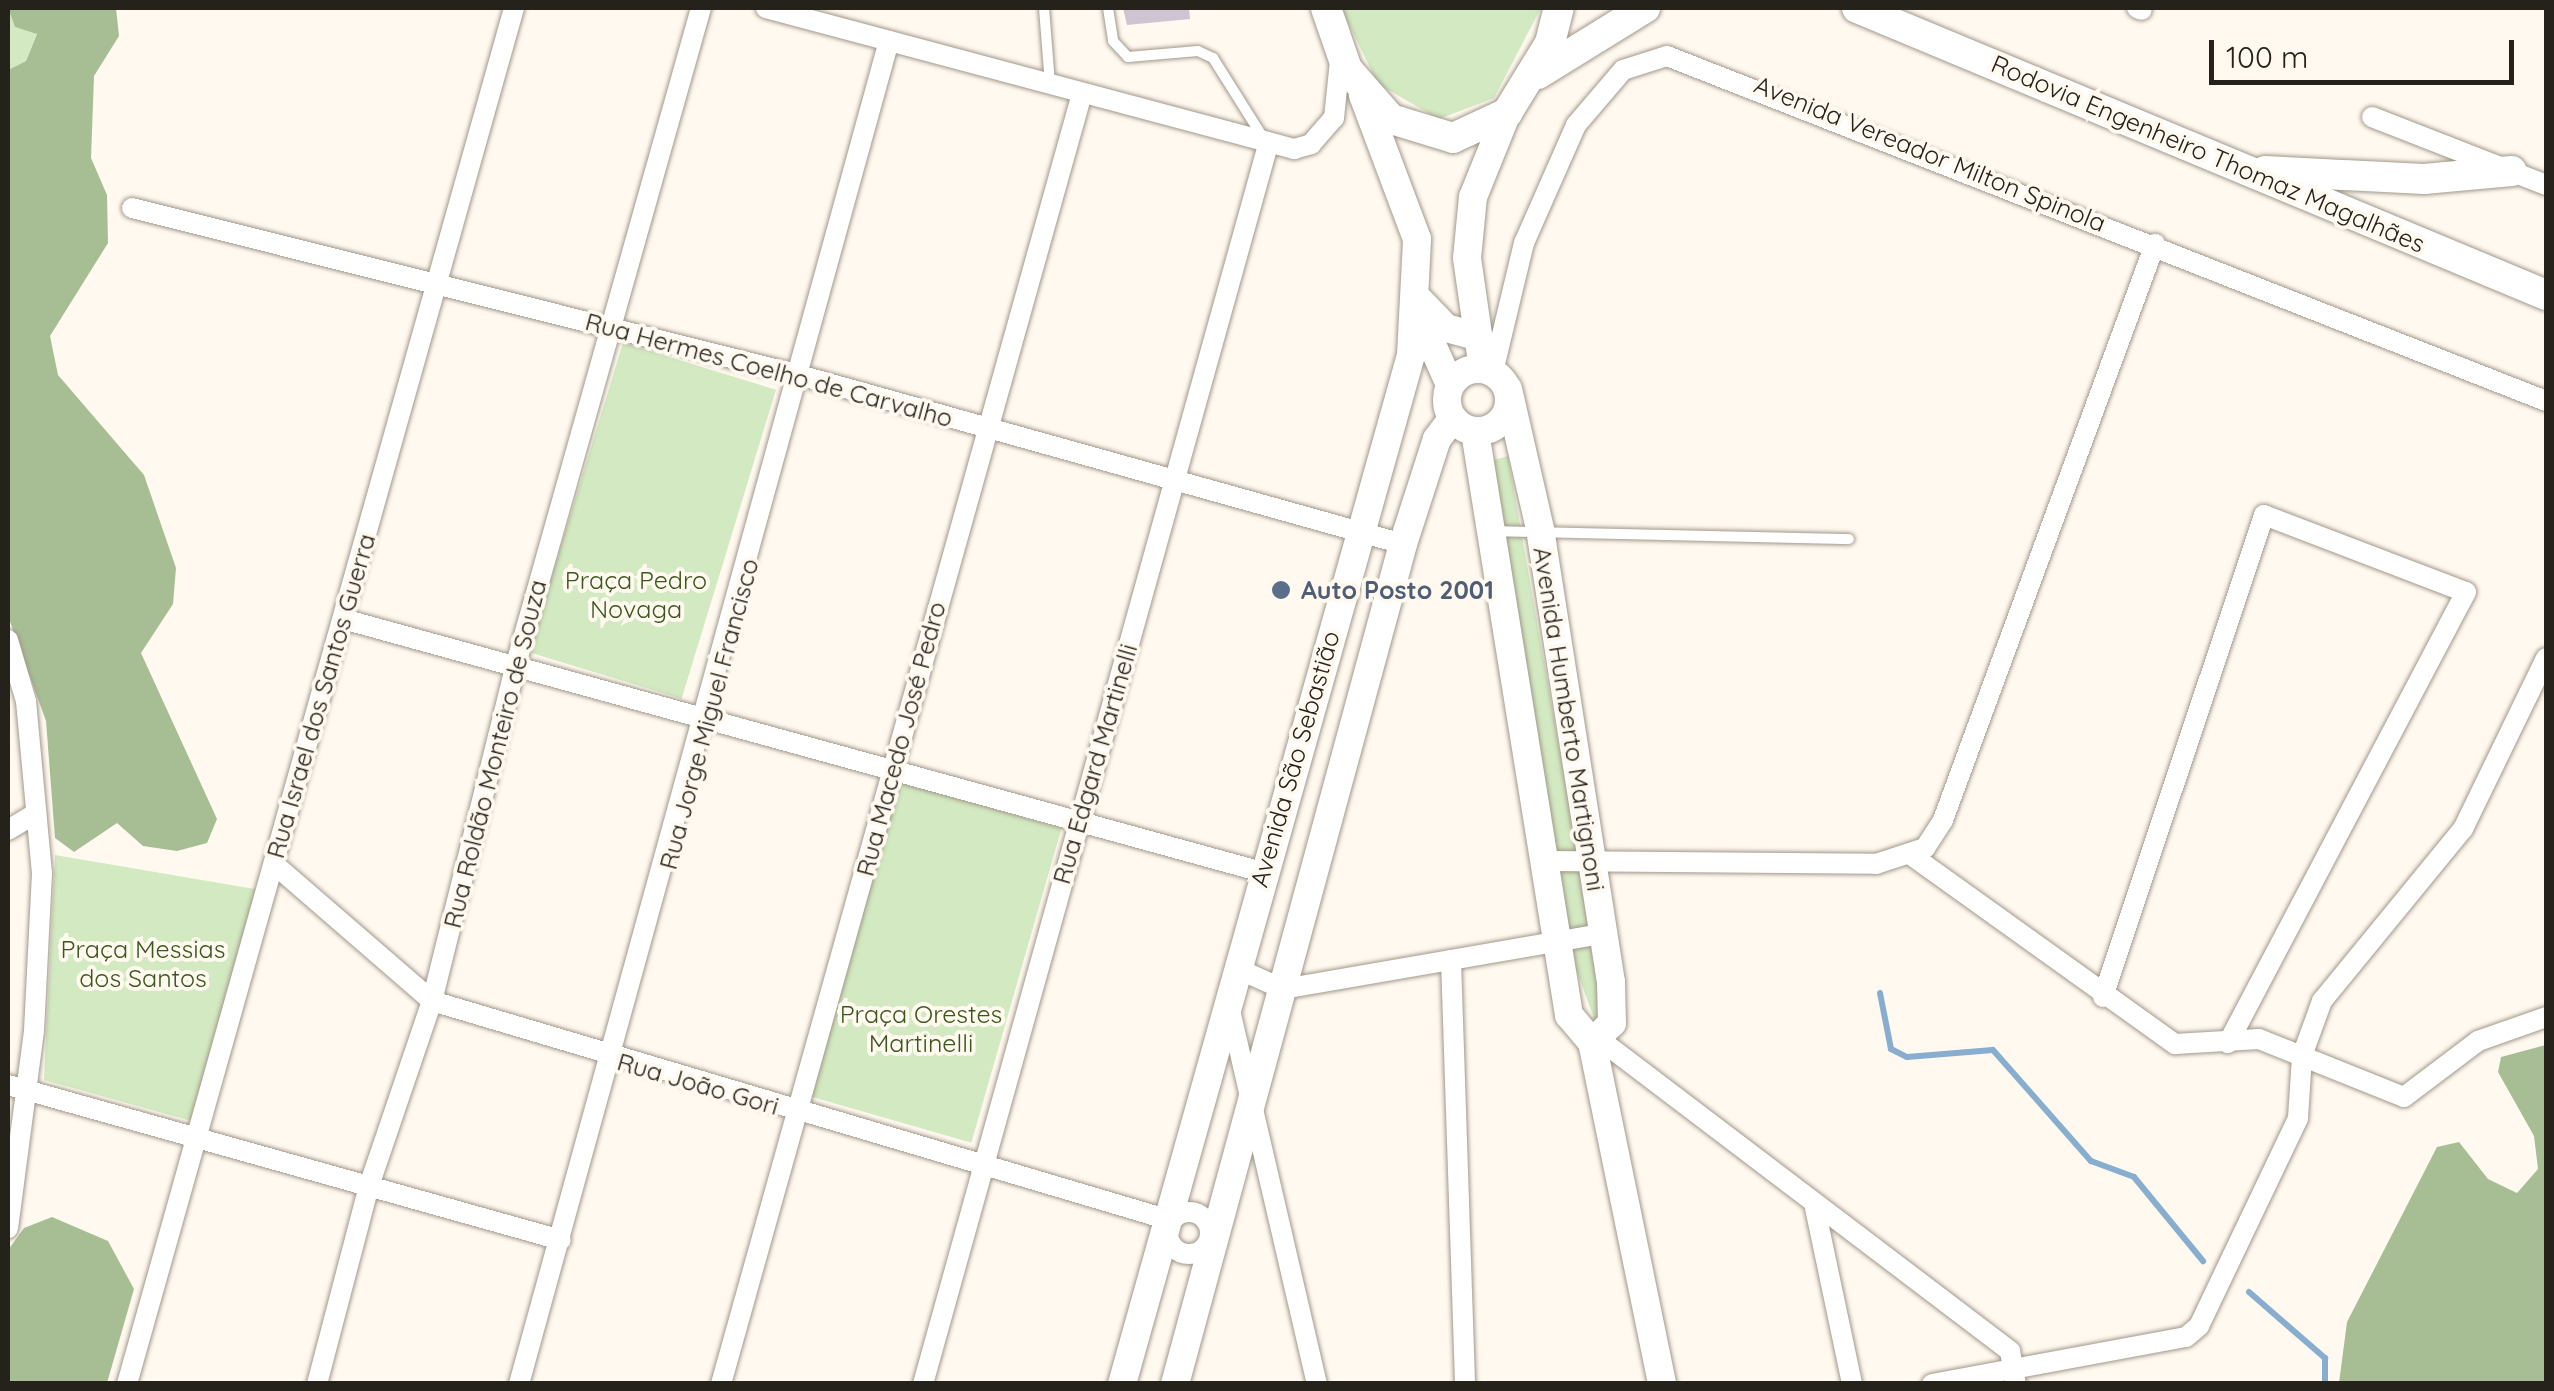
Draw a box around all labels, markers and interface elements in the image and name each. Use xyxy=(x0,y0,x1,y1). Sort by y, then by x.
scale bar xyxy=(2214,20,2519,82)
text: 100 m xyxy=(2226,38,2308,76)
street label: Rodovia Engenheiro Thomaz Magalhães xyxy=(1987,49,2429,259)
street label: Avenida Vereador Milton Spinola xyxy=(1750,70,2110,238)
street label: Rua Hermes Coelho de Carvalho xyxy=(582,306,956,434)
street label: Rua Israel dos Santos Guerra xyxy=(260,530,382,862)
street label: Avenida Humberto Martignoni xyxy=(1527,545,1611,893)
street label: Rua Jorge Miguel Francisco xyxy=(653,555,765,873)
park label: Praça Pedro Novaga xyxy=(565,566,707,625)
place label: Auto Posto 2001 xyxy=(1301,575,1494,605)
street label: Rua Roldão Monteiro de Souza xyxy=(437,577,553,931)
marker: Auto Posto 2001 xyxy=(1270,579,1292,601)
street label: Rua Macedo José Pedro xyxy=(850,599,952,879)
street label: Avenida São Sebastião xyxy=(1244,627,1346,891)
street label: Rua Edgard Martinelli xyxy=(1046,641,1144,887)
park label: Praça Messias dos Santos xyxy=(61,935,225,994)
park label: Praça Orestes Martinelli xyxy=(840,1000,1002,1059)
street label: Rua João Gori xyxy=(614,1047,782,1121)

